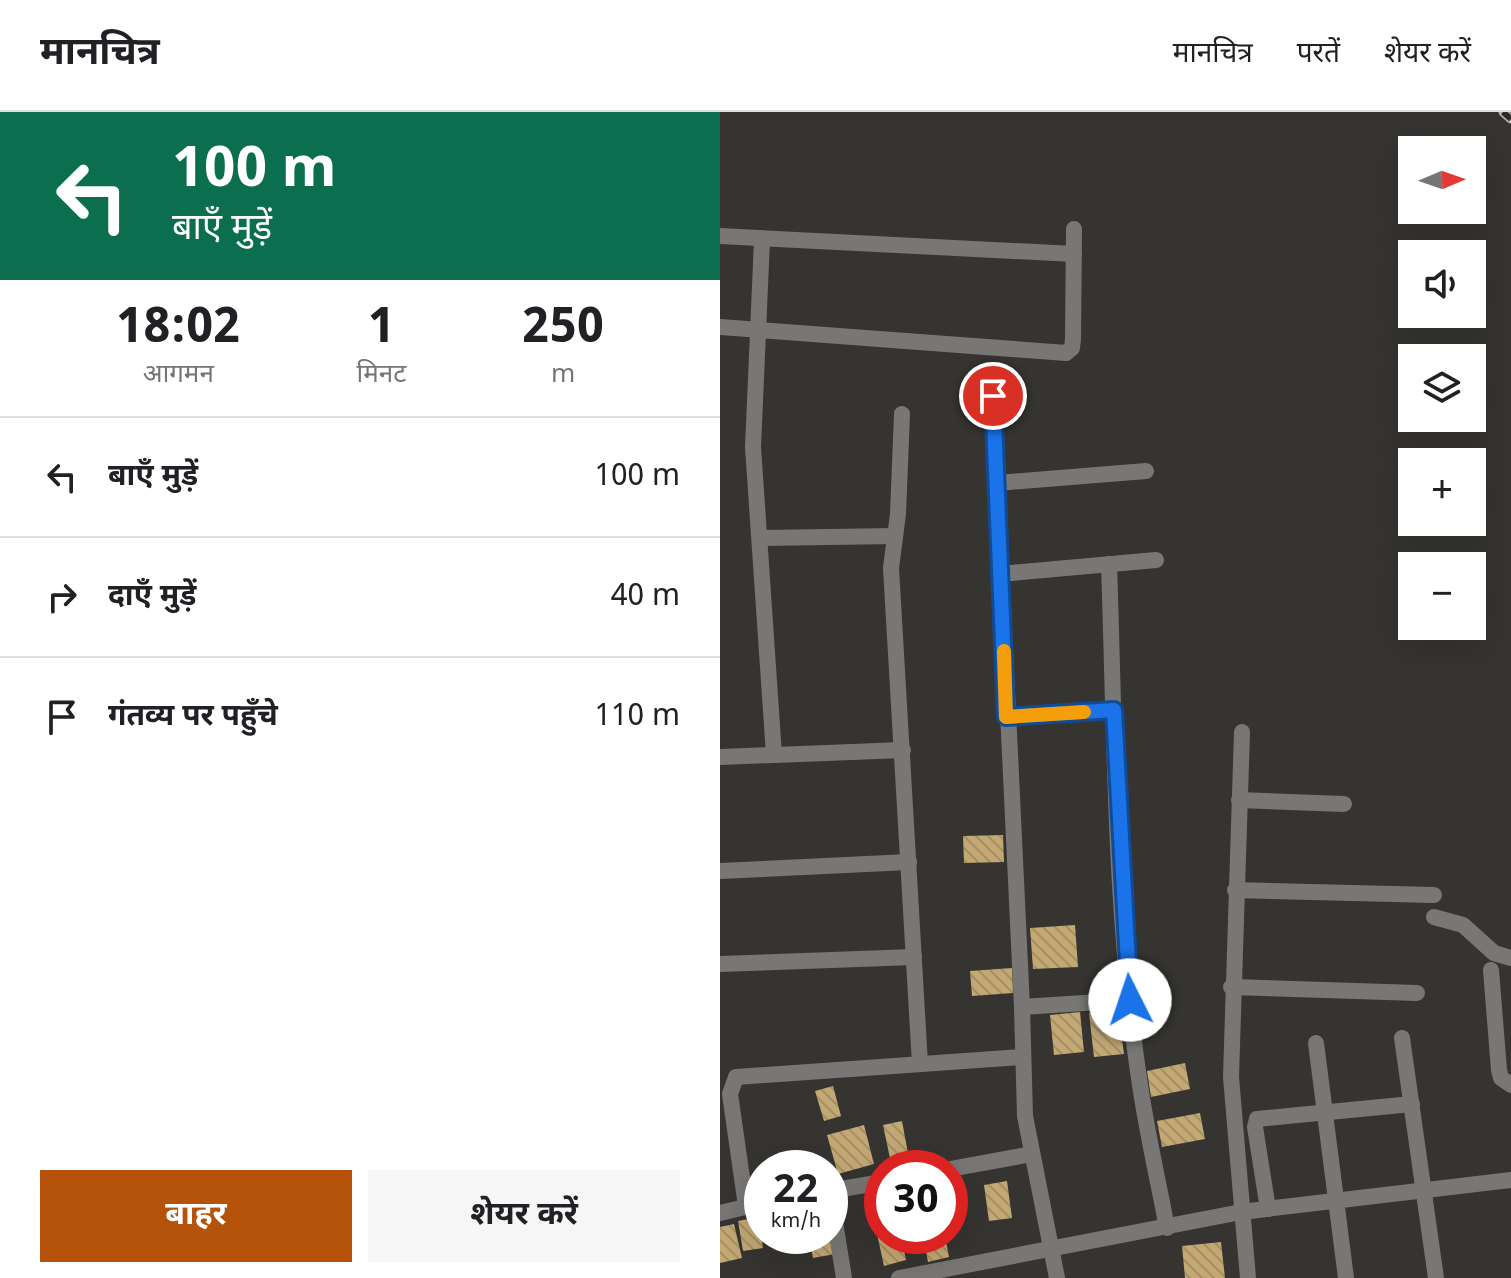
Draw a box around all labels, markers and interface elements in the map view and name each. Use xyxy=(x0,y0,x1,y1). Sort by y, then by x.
text: मानचित्र xyxy=(40,30,160,80)
text: मानचित्र xyxy=(1173,37,1253,73)
text: परतें xyxy=(1297,37,1340,73)
text: शेयर करें xyxy=(1384,37,1471,73)
text: 100 m xyxy=(172,136,336,209)
north arrow xyxy=(1398,136,1486,224)
map controls xyxy=(1398,136,1486,640)
icon: left xyxy=(40,144,144,248)
text: बाएँ मुड़ें xyxy=(172,207,272,254)
button: sound xyxy=(1398,240,1486,328)
text: 18:02 xyxy=(116,299,241,362)
text: 1 xyxy=(368,299,395,362)
text: 250 xyxy=(522,299,604,362)
button: layers xyxy=(1398,344,1486,432)
text: आगमन xyxy=(143,359,214,393)
text: मिनट xyxy=(357,359,406,393)
text: m xyxy=(551,359,575,393)
pin xyxy=(959,362,1027,430)
icon: arrive xyxy=(971,374,1015,418)
button: + xyxy=(1398,448,1486,536)
icon: left xyxy=(40,455,84,499)
text: बाएँ मुड़ें xyxy=(108,458,198,497)
text: 100 m xyxy=(595,458,680,497)
button: − xyxy=(1398,552,1486,640)
icon: right xyxy=(40,575,84,619)
text: दाएँ मुड़ें xyxy=(108,578,196,617)
text: 40 m xyxy=(611,578,680,617)
icon: arrive xyxy=(40,695,84,739)
text: गंतव्य पर पहुँचे xyxy=(108,698,278,737)
text: 110 m xyxy=(595,698,680,737)
position arrow xyxy=(1088,958,1172,1042)
speed limit sign: 30 xyxy=(864,1150,968,1254)
text: 22 xyxy=(773,1166,819,1218)
button: बाहर xyxy=(40,1170,352,1262)
button: शेयर करें xyxy=(368,1170,680,1262)
text: km/h xyxy=(771,1209,821,1235)

